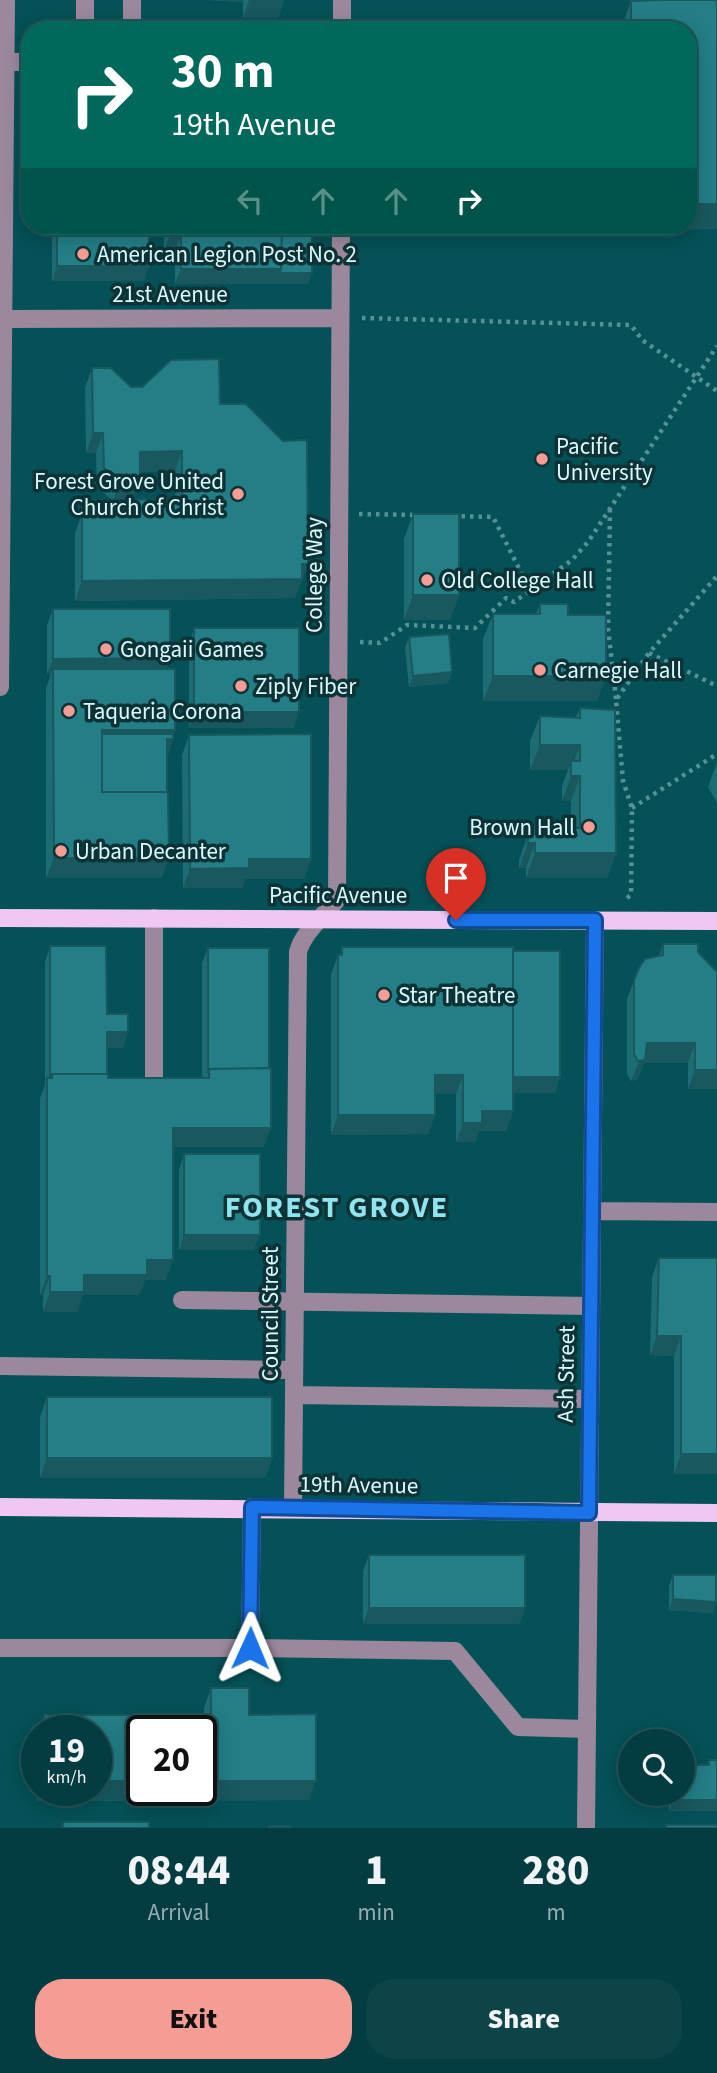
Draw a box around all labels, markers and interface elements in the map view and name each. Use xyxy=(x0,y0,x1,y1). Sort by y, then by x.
text: 30 m xyxy=(171,37,275,107)
icon: right xyxy=(56,49,147,140)
text: 19th Avenue xyxy=(171,102,336,148)
icon: left xyxy=(231,182,269,220)
icon: ahead xyxy=(304,182,342,220)
icon: ahead xyxy=(377,182,415,220)
icon: right xyxy=(450,182,488,220)
place label: American Legion Post No. 2 xyxy=(97,238,357,271)
marker: American Legion Post No. 2 xyxy=(75,246,91,262)
street label: 21st Avenue xyxy=(112,278,228,311)
place label: Pacific University xyxy=(556,430,653,489)
marker: Pacific University xyxy=(534,451,550,467)
place label: Forest Grove United Church of Christ xyxy=(34,465,224,524)
marker: Forest Grove United Church of Christ xyxy=(230,486,246,502)
street label: College Way xyxy=(298,517,331,633)
place label: Old College Hall xyxy=(441,564,594,597)
marker: Old College Hall xyxy=(419,572,435,588)
place label: Gongaii Games xyxy=(120,633,264,666)
marker: Gongaii Games xyxy=(98,641,114,657)
place label: Carnegie Hall xyxy=(554,654,682,687)
marker: Carnegie Hall xyxy=(532,662,548,678)
place label: Ziply Fiber xyxy=(255,670,357,703)
marker: Ziply Fiber xyxy=(233,678,249,694)
place label: Taqueria Corona xyxy=(83,695,242,728)
marker: Taqueria Corona xyxy=(61,703,77,719)
place label: Brown Hall xyxy=(469,811,575,844)
marker: Brown Hall xyxy=(581,819,597,835)
place label: Urban Decanter xyxy=(75,835,227,868)
marker: Urban Decanter xyxy=(53,843,69,859)
pin xyxy=(426,848,486,920)
icon: arrive xyxy=(437,859,475,897)
street label: Pacific Avenue xyxy=(269,879,407,912)
place label: Star Theatre xyxy=(398,979,515,1012)
marker: Star Theatre xyxy=(376,987,392,1003)
district label: FOREST GROVE xyxy=(225,1186,449,1229)
street label: Council Street xyxy=(254,1246,287,1381)
street label: Ash Street xyxy=(549,1325,583,1423)
street label: 19th Avenue xyxy=(299,1467,419,1503)
position arrow xyxy=(213,1611,287,1685)
speed limit sign: 20 xyxy=(126,1715,217,1806)
text: 19 xyxy=(48,1726,85,1776)
map controls xyxy=(618,1729,695,1806)
button: search xyxy=(618,1729,695,1806)
text: km/h xyxy=(47,1765,86,1790)
text: 08:44 xyxy=(127,1841,230,1901)
text: 1 xyxy=(365,1841,387,1901)
text: 280 xyxy=(522,1841,590,1901)
text: Arrival xyxy=(148,1896,210,1929)
text: min xyxy=(358,1896,395,1929)
text: m xyxy=(546,1896,565,1929)
button: Exit xyxy=(35,1979,352,2059)
button: Share xyxy=(366,1979,682,2059)

